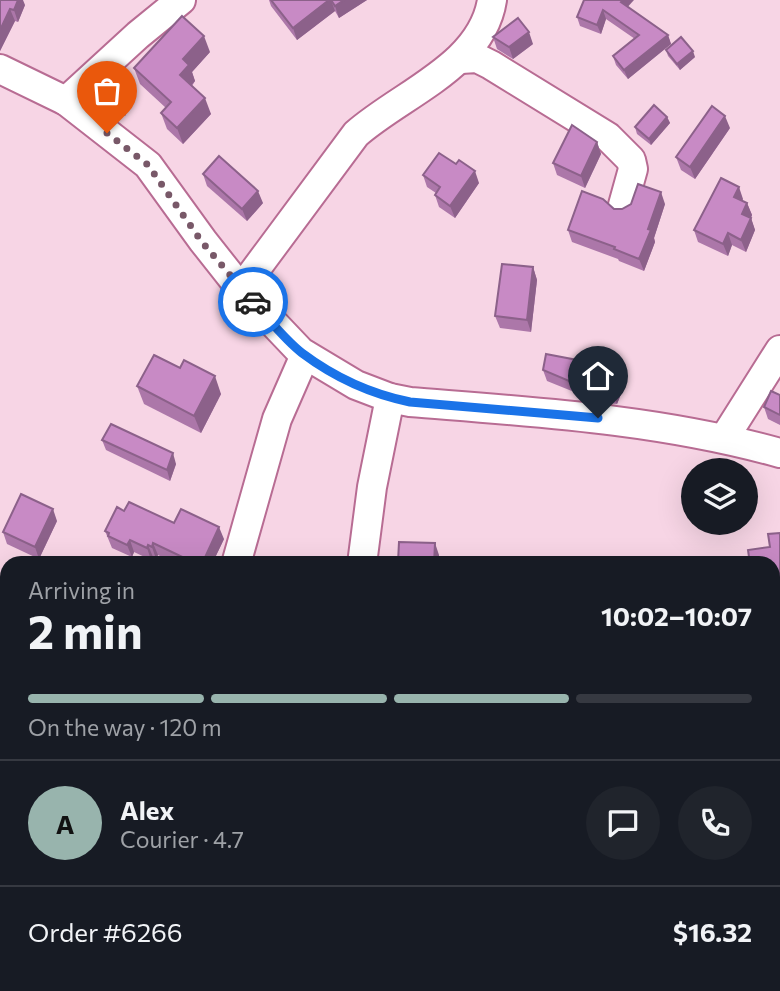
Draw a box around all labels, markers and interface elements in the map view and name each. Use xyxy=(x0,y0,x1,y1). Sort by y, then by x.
pin xyxy=(77,61,137,133)
icon: bag xyxy=(88,72,126,110)
courier xyxy=(218,267,288,337)
icon: car xyxy=(234,283,272,321)
pin xyxy=(568,346,628,418)
icon: home xyxy=(579,357,617,395)
map controls xyxy=(681,458,758,535)
button: layers xyxy=(681,458,758,535)
text: Arriving in xyxy=(28,576,135,604)
text: 10:02–10:07 xyxy=(601,600,752,631)
text: 2 min xyxy=(28,602,143,658)
text: On the way · 120 m xyxy=(28,713,222,741)
button: chat xyxy=(586,786,660,860)
button: phone xyxy=(678,786,752,860)
text: Alex xyxy=(120,794,174,825)
text: A xyxy=(56,808,74,839)
text: Courier · 4.7 xyxy=(120,825,244,853)
text: Order #6266 xyxy=(28,916,183,947)
text: $16.32 xyxy=(673,916,752,947)

